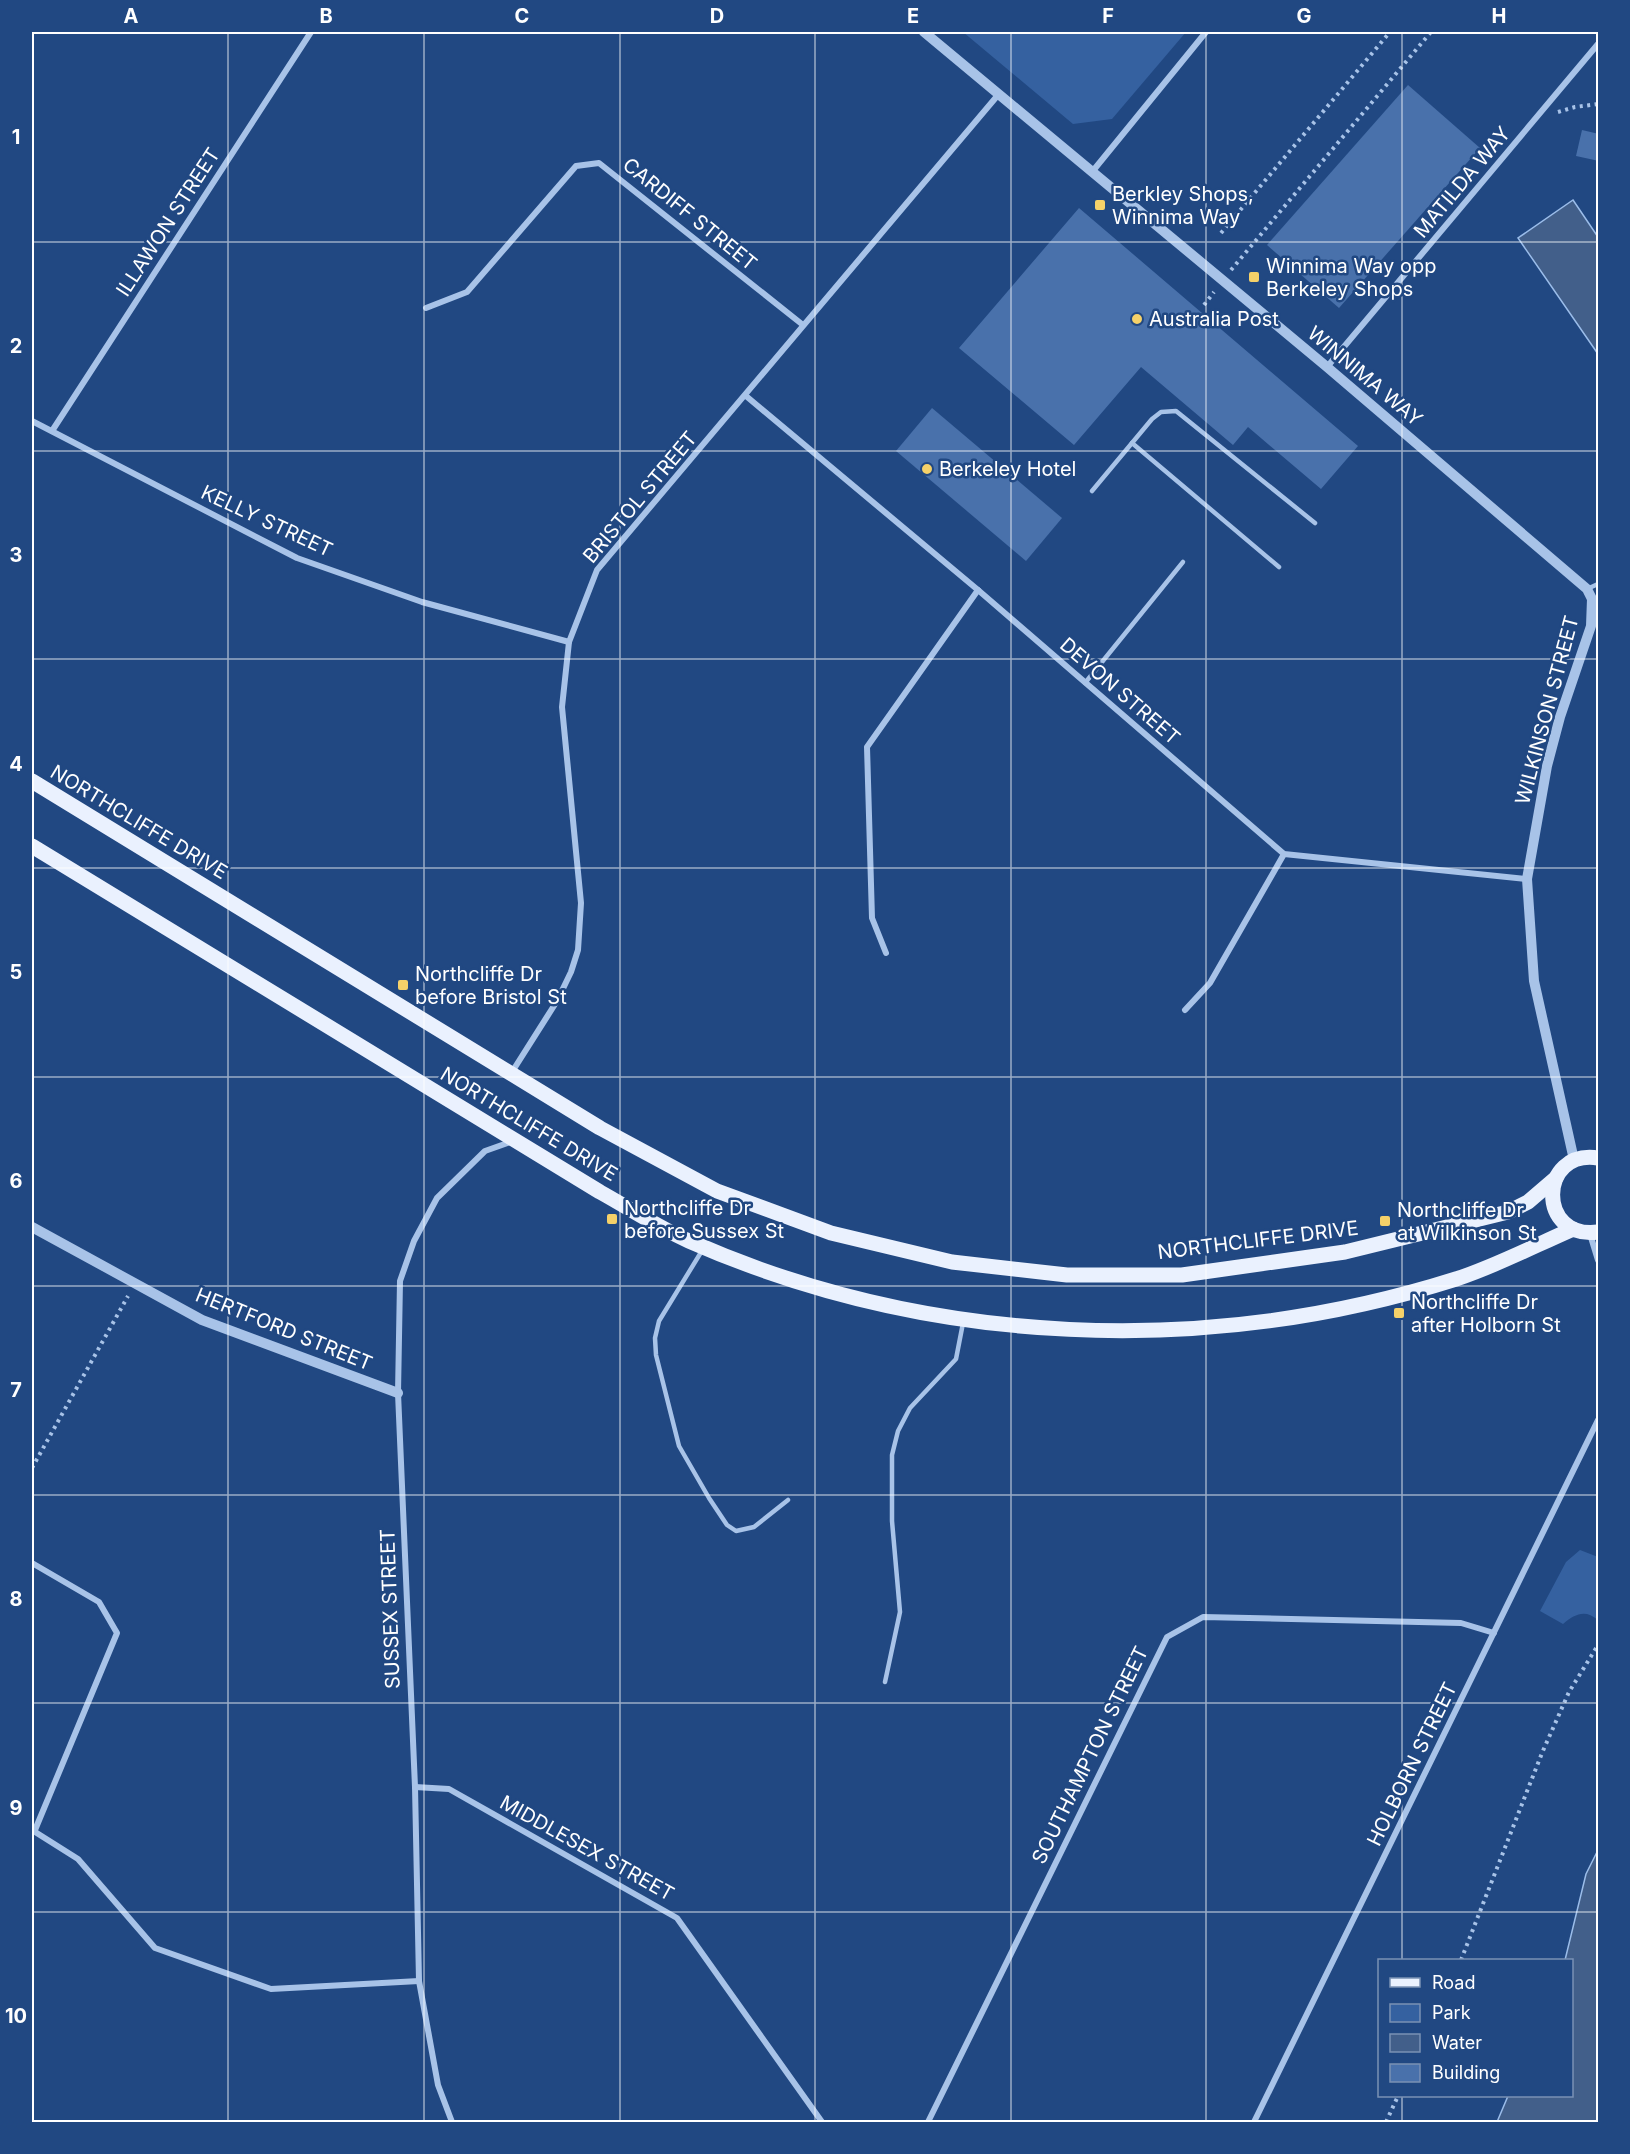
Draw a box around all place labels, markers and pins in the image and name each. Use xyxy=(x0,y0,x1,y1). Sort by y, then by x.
place label: Berkley Shops, Winnima Way xyxy=(1112,182,1254,229)
marker: Berkley Shops, Winnima Way xyxy=(1093,198,1107,212)
place label: Winnima Way opp Berkeley Shops xyxy=(1266,254,1436,301)
marker: Winnima Way opp Berkeley Shops xyxy=(1247,270,1261,284)
place label: Australia Post xyxy=(1149,307,1279,331)
marker: Australia Post xyxy=(1130,312,1144,326)
place label: Berkeley Hotel xyxy=(939,457,1076,481)
marker: Berkeley Hotel xyxy=(920,462,934,476)
place label: Northcliffe Dr before Bristol St xyxy=(415,962,567,1009)
marker: Northcliffe Dr before Bristol St xyxy=(396,978,410,992)
place label: Northcliffe Dr before Sussex St xyxy=(624,1196,785,1243)
place label: Northcliffe Dr at Wilkinson St xyxy=(1397,1198,1537,1245)
marker: Northcliffe Dr before Sussex St xyxy=(605,1212,619,1226)
marker: Northcliffe Dr at Wilkinson St xyxy=(1378,1214,1392,1228)
place label: Northcliffe Dr after Holborn St xyxy=(1411,1290,1561,1337)
marker: Northcliffe Dr after Holborn St xyxy=(1392,1306,1406,1320)

